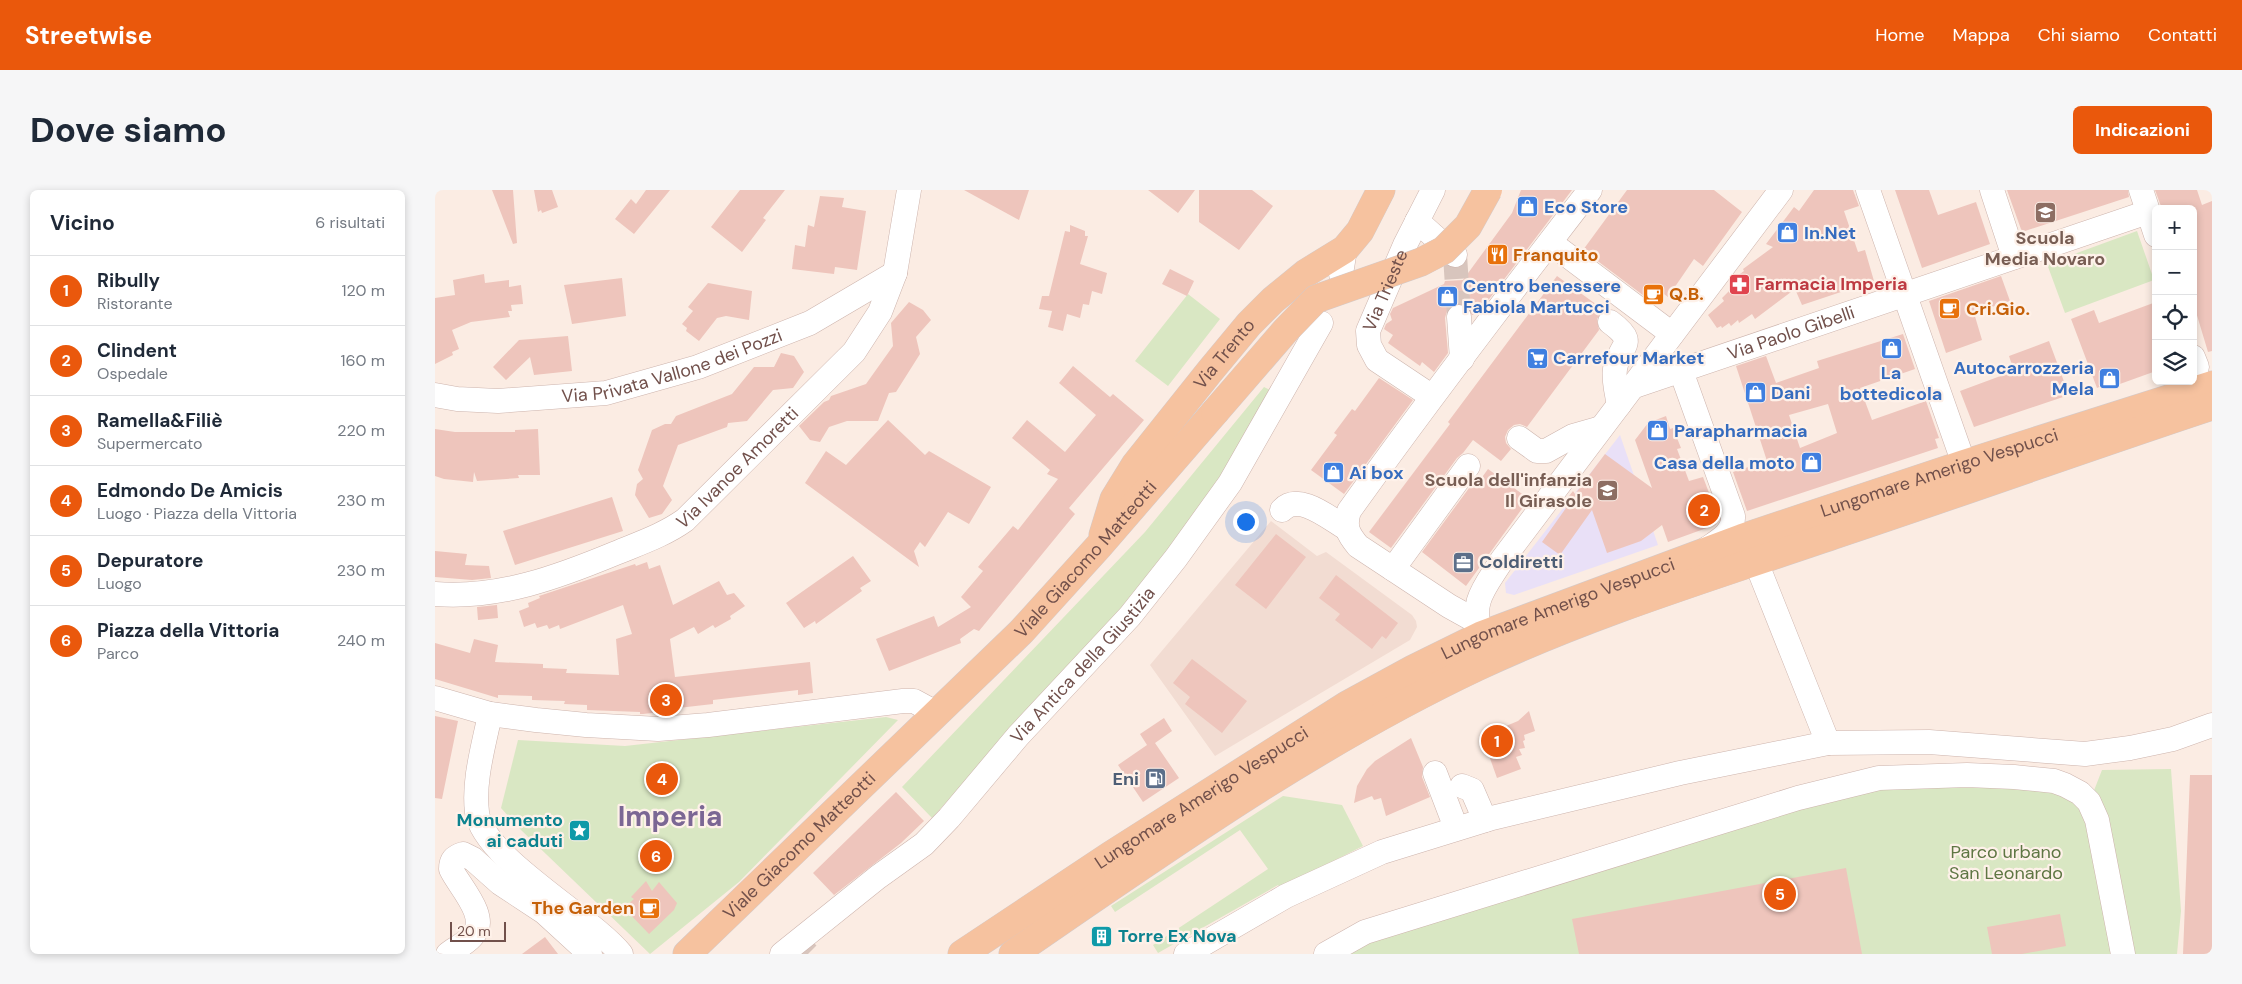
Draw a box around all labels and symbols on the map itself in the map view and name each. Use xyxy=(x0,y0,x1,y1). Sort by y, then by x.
shop icon: Eco Store xyxy=(1516,195,1540,219)
place label: Eco Store xyxy=(1544,195,1628,219)
school or university icon: Scuola Media Novaro xyxy=(2033,201,2057,225)
shop icon: In.Net xyxy=(1776,221,1800,245)
place label: In.Net xyxy=(1804,221,1856,245)
place label: Scuola Media Novaro xyxy=(1985,226,2105,271)
restaurant icon: Franquito xyxy=(1485,243,1509,267)
place label: Franquito xyxy=(1513,243,1598,267)
street label: Via Trieste xyxy=(1357,246,1414,335)
pharmacy icon: Farmacia Imperia xyxy=(1727,272,1751,296)
place label: Farmacia Imperia xyxy=(1755,272,1908,296)
place label: Centro benessere Fabiola Martucci xyxy=(1463,274,1621,319)
cafe icon: Q.B. xyxy=(1641,282,1665,306)
place label: Q.B. xyxy=(1669,282,1704,306)
shop icon: Centro benessere Fabiola Martucci xyxy=(1435,284,1459,308)
cafe icon: Cri.Gio. xyxy=(1938,297,1962,321)
place label: Cri.Gio. xyxy=(1966,297,2030,321)
street label: Via Paolo Gibelli xyxy=(1724,300,1858,366)
street label: Via Trento xyxy=(1188,314,1260,394)
street label: Via Privata Vallone dei Pozzi xyxy=(561,323,786,408)
shop icon: La bottedicola xyxy=(1879,336,1903,360)
supermarket icon: Carrefour Market xyxy=(1525,346,1549,370)
place label: Carrefour Market xyxy=(1553,346,1704,370)
place label: Autocarrozzeria Mela xyxy=(1953,356,2094,401)
place label: La bottedicola xyxy=(1840,361,1942,406)
shop icon: Autocarrozzeria Mela xyxy=(2098,366,2122,390)
shop icon: Dani xyxy=(1743,381,1767,405)
place label: Dani xyxy=(1771,381,1810,405)
street label: Via Ivanoe Amoretti xyxy=(672,402,804,534)
shop icon: Parapharmacia xyxy=(1646,419,1670,443)
place label: Parapharmacia xyxy=(1674,419,1808,443)
street label: Lungomare Amerigo Vespucci xyxy=(1817,423,2061,523)
place label: Casa della moto xyxy=(1654,451,1795,475)
shop icon: Casa della moto xyxy=(1799,451,1823,475)
shop icon: Ai box xyxy=(1321,461,1345,485)
place label: Ai box xyxy=(1349,461,1404,485)
place label: Scuola dell'infanzia Il Girasole xyxy=(1424,468,1592,513)
street label: Viale Giacomo Matteotti xyxy=(1009,476,1162,643)
school or university icon: Scuola dell'infanzia Il Girasole xyxy=(1596,478,1620,502)
pin: 2 xyxy=(1688,491,1720,529)
your location xyxy=(1233,509,1259,535)
office icon: Coldiretti xyxy=(1451,550,1475,574)
place label: Coldiretti xyxy=(1479,550,1563,574)
street label: Lungomare Amerigo Vespucci xyxy=(1437,552,1678,665)
street label: Via Antica della Giustizia xyxy=(1005,582,1161,748)
pin: 3 xyxy=(650,681,682,719)
street label: Lungomare Amerigo Vespucci xyxy=(1090,721,1313,875)
pin: 1 xyxy=(1481,722,1513,760)
pin: 4 xyxy=(646,760,678,798)
street label: Viale Giacomo Matteotti xyxy=(718,767,881,925)
place label: Eni xyxy=(1112,767,1139,791)
fuel station icon: Eni xyxy=(1143,767,1167,791)
district label: Imperia xyxy=(618,798,722,835)
place label: Monumento ai caduti xyxy=(456,808,563,853)
place icon: Monumento ai caduti xyxy=(567,818,591,842)
pin: 6 xyxy=(640,837,672,875)
park label: Parco urbano San Leonardo xyxy=(1949,840,2063,885)
pin: 5 xyxy=(1764,875,1796,913)
place label: The Garden xyxy=(532,896,634,920)
cafe icon: The Garden xyxy=(638,896,662,920)
scale bar xyxy=(450,919,506,942)
building icon: Torre Ex Nova xyxy=(1090,924,1114,948)
place label: Torre Ex Nova xyxy=(1118,924,1237,948)

